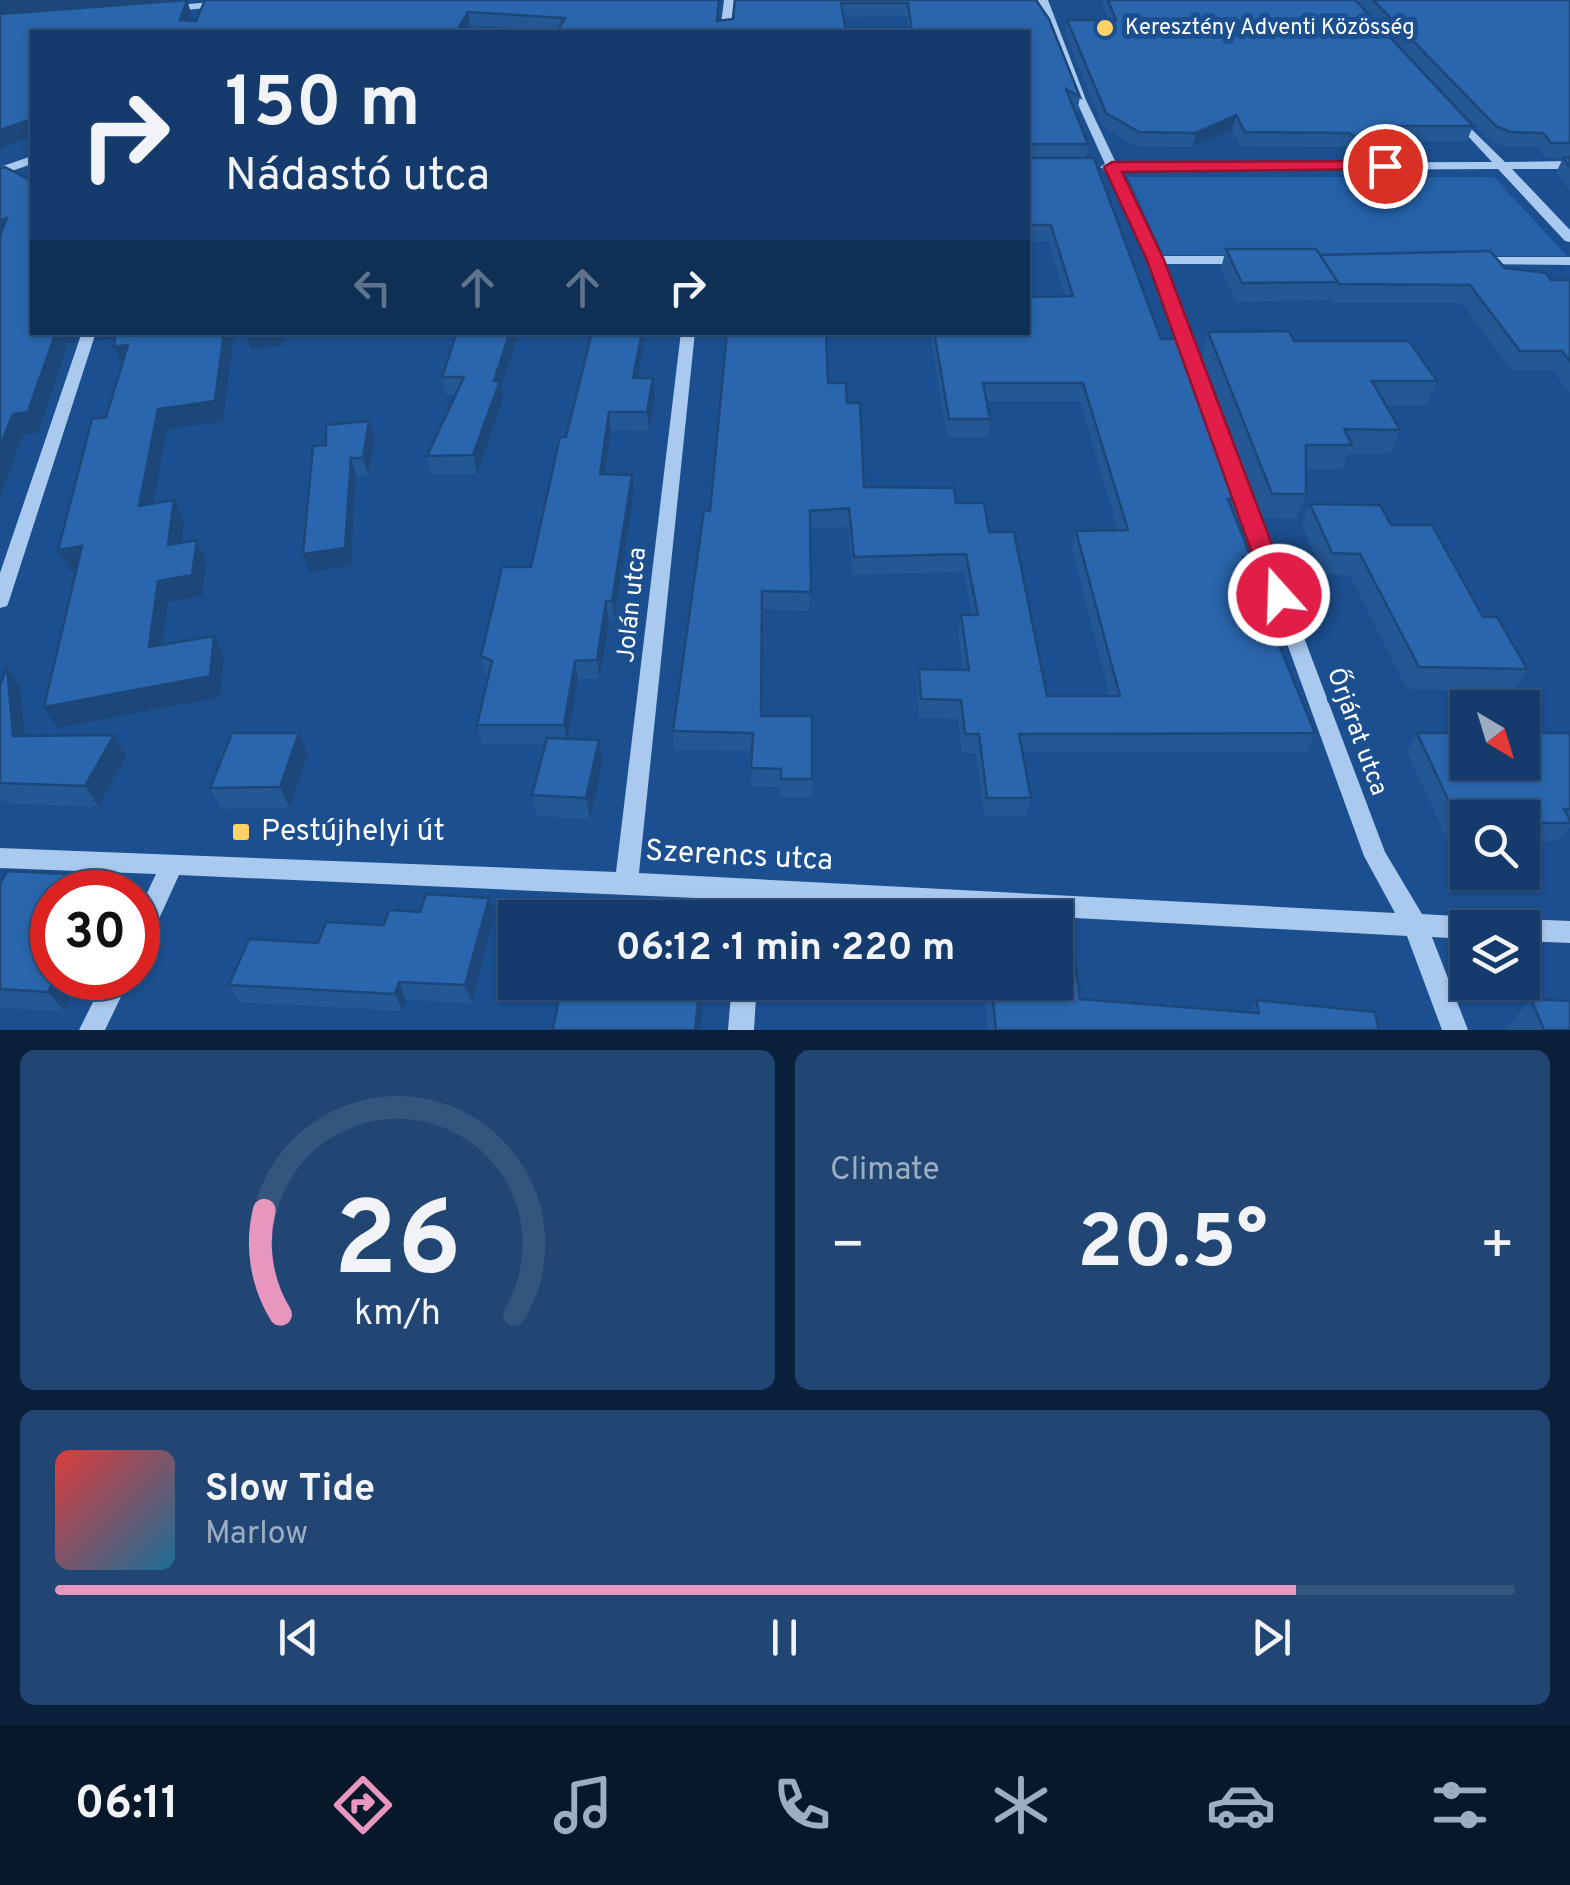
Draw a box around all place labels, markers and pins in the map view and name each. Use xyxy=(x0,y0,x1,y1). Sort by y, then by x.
place label: Keresztény Adventi Közösség xyxy=(1125,15,1415,42)
marker: Keresztény Adventi Közösség xyxy=(1094,17,1116,39)
pin xyxy=(1343,124,1428,209)
place label: Pestújhelyi út xyxy=(261,814,445,851)
marker: Pestújhelyi út xyxy=(230,821,252,843)

